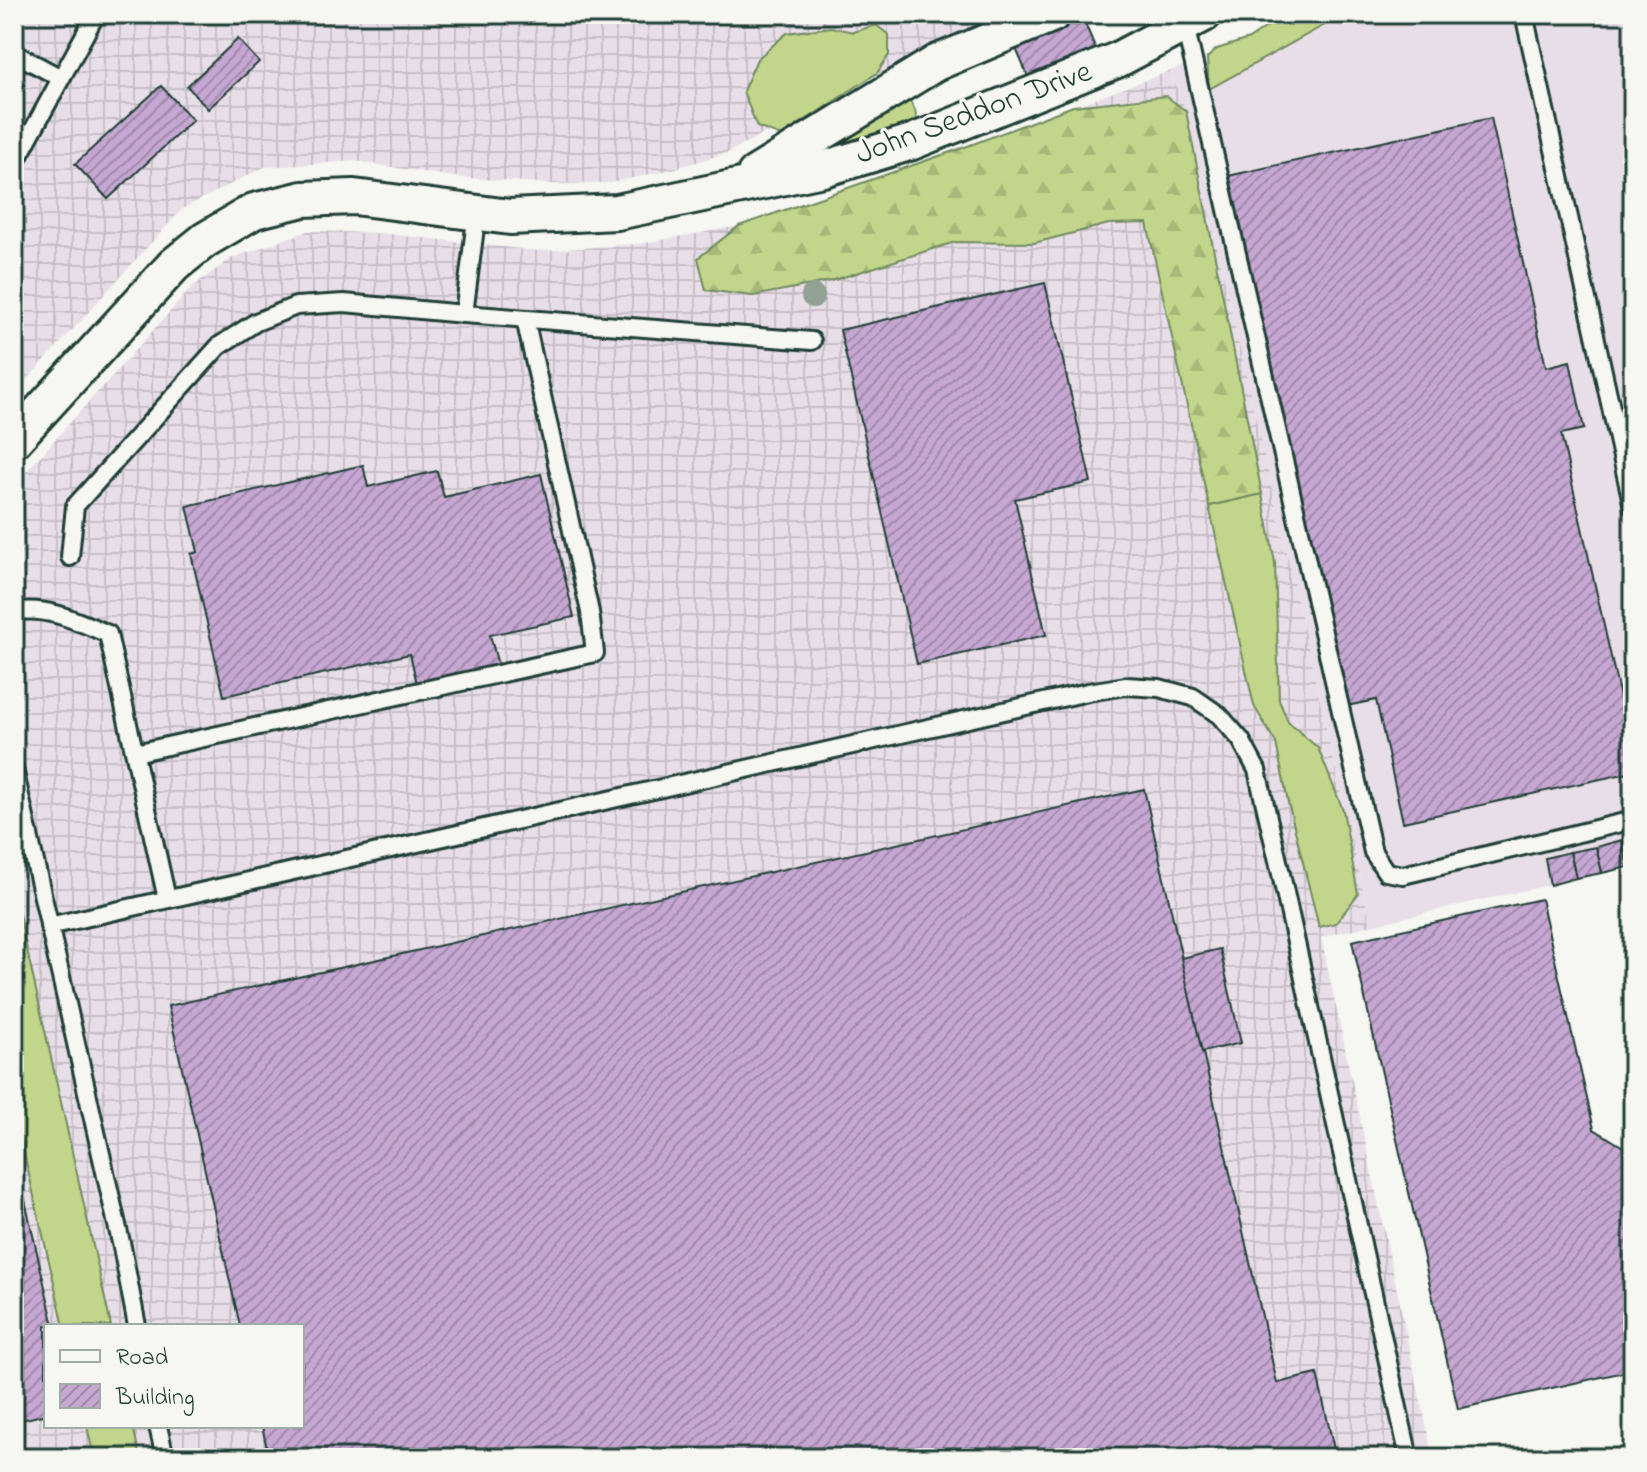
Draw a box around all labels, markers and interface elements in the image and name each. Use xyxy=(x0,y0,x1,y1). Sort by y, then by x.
street label: John Seddon Drive xyxy=(849,49,1099,179)
legend xyxy=(44,1324,304,1428)
text: Road xyxy=(116,1341,169,1376)
text: Building xyxy=(115,1381,195,1416)

